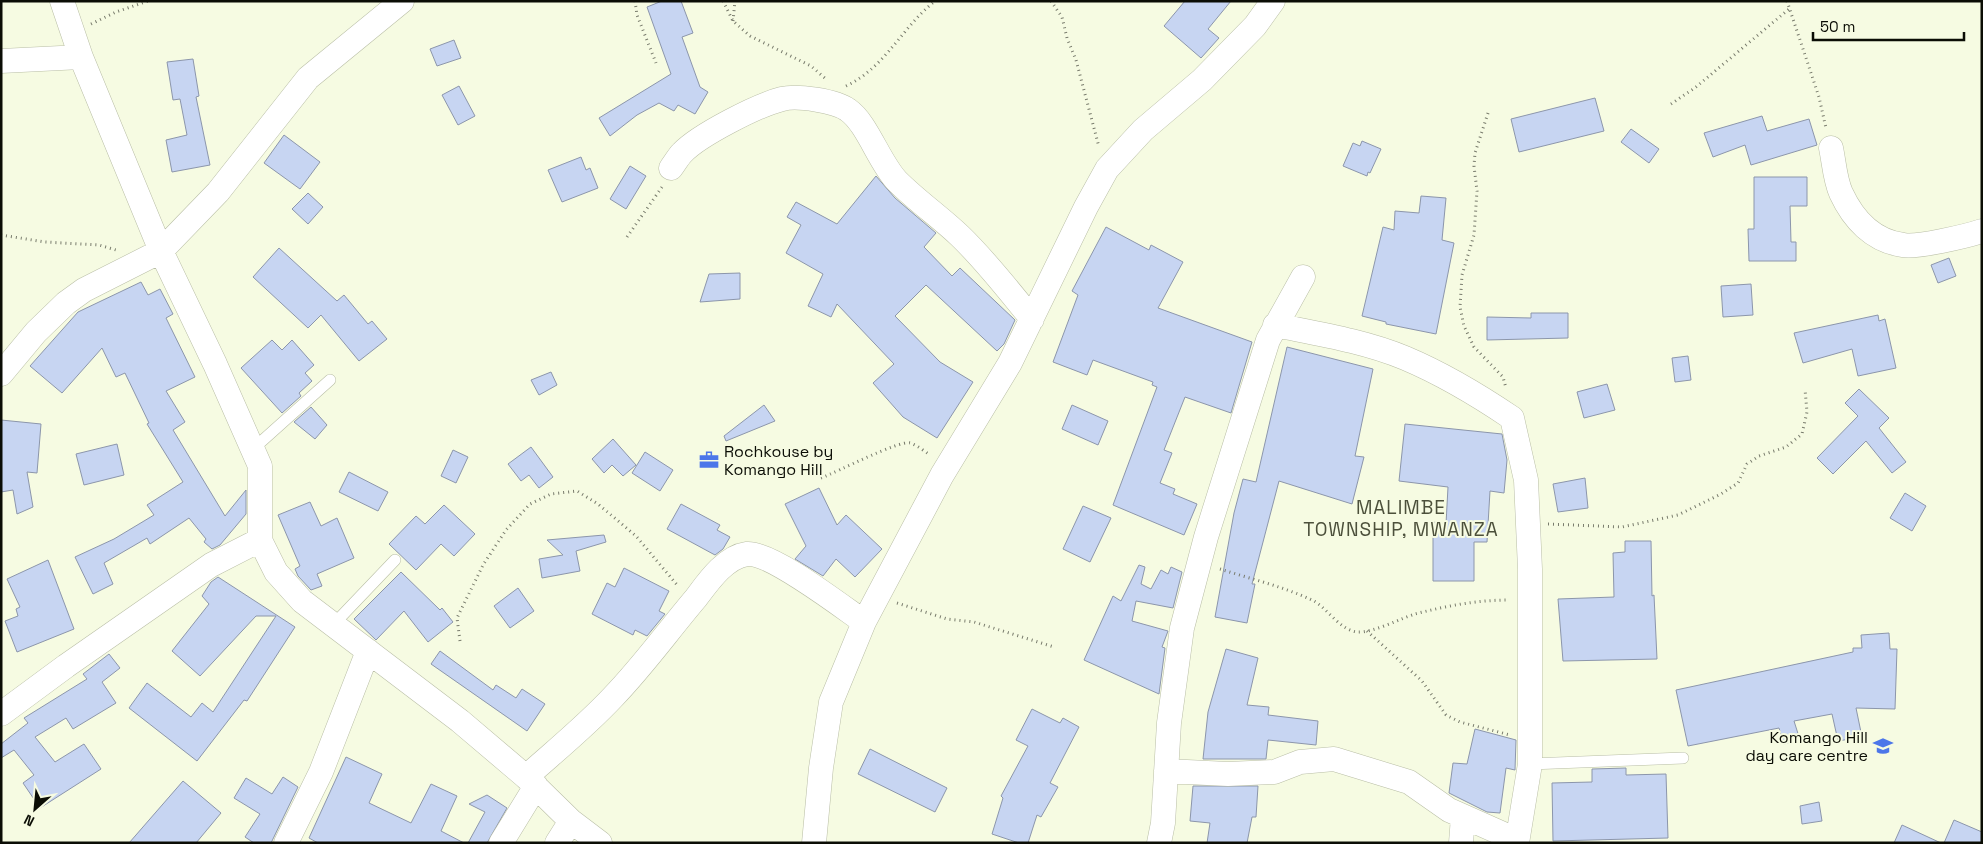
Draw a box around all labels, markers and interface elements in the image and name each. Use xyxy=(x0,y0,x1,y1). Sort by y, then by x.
scale bar xyxy=(1813,10,1964,42)
text: 50 m xyxy=(1820,17,1855,36)
place label: Rochkouse by Komango Hill xyxy=(724,441,833,480)
office icon: Rochkouse by Komango Hill xyxy=(698,449,720,471)
district label: MALIMBE TOWNSHIP, MWANZA xyxy=(1303,495,1499,542)
place label: Komango Hill day care centre xyxy=(1745,727,1868,766)
school or university icon: Komango Hill day care centre xyxy=(1872,735,1894,757)
north arrow xyxy=(10,784,60,834)
text: N xyxy=(21,810,37,831)

